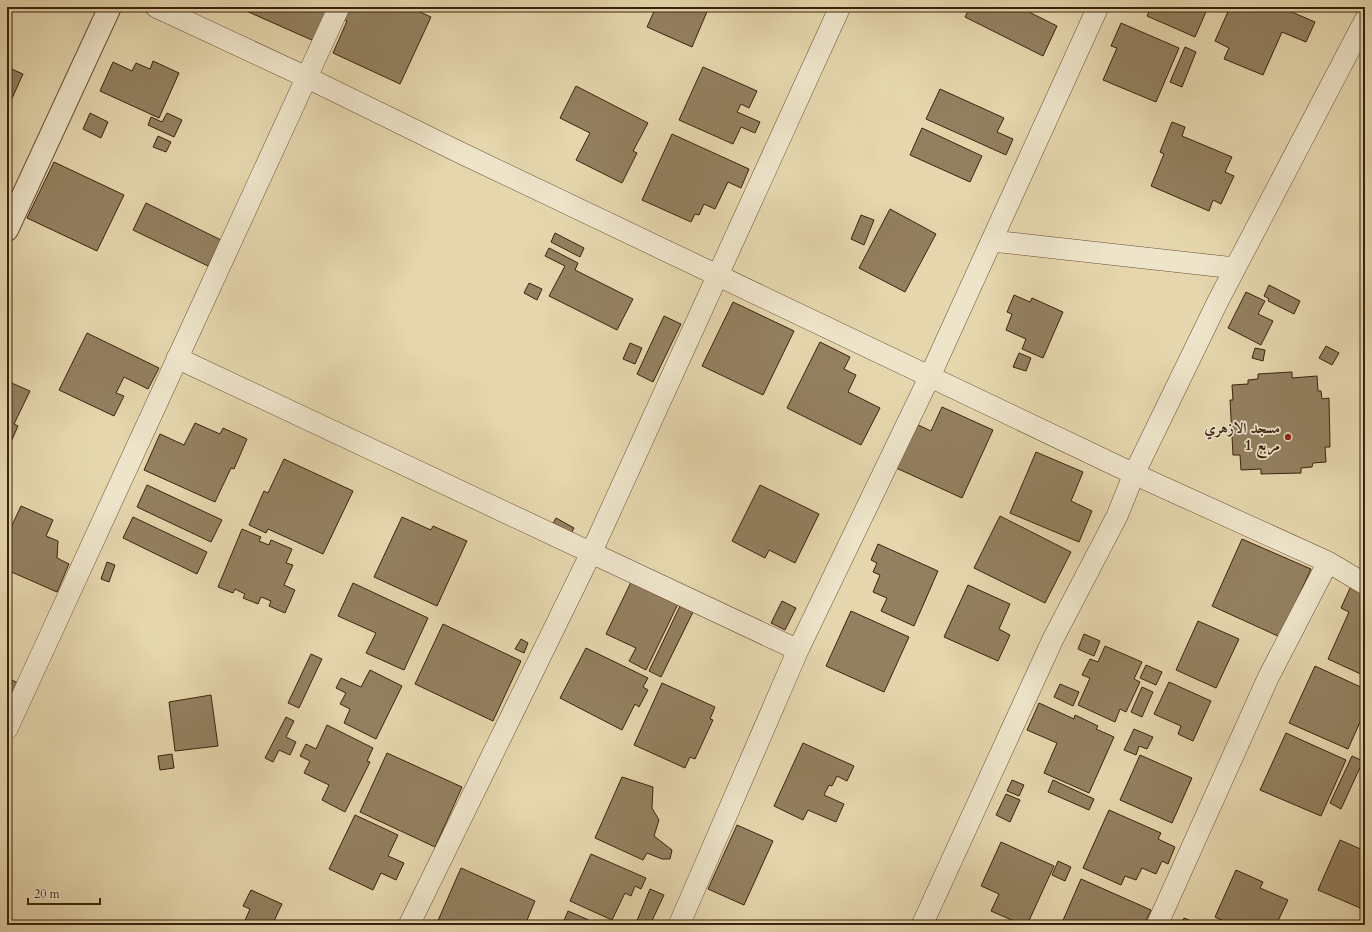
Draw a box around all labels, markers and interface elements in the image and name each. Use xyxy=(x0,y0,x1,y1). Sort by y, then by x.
place label: مسجد الازهري مربع 1 xyxy=(1204,418,1280,459)
marker: مسجد الازهري مربع 1 xyxy=(1283,432,1293,442)
scale bar xyxy=(28,880,100,906)
text: 20 m xyxy=(34,886,61,902)

